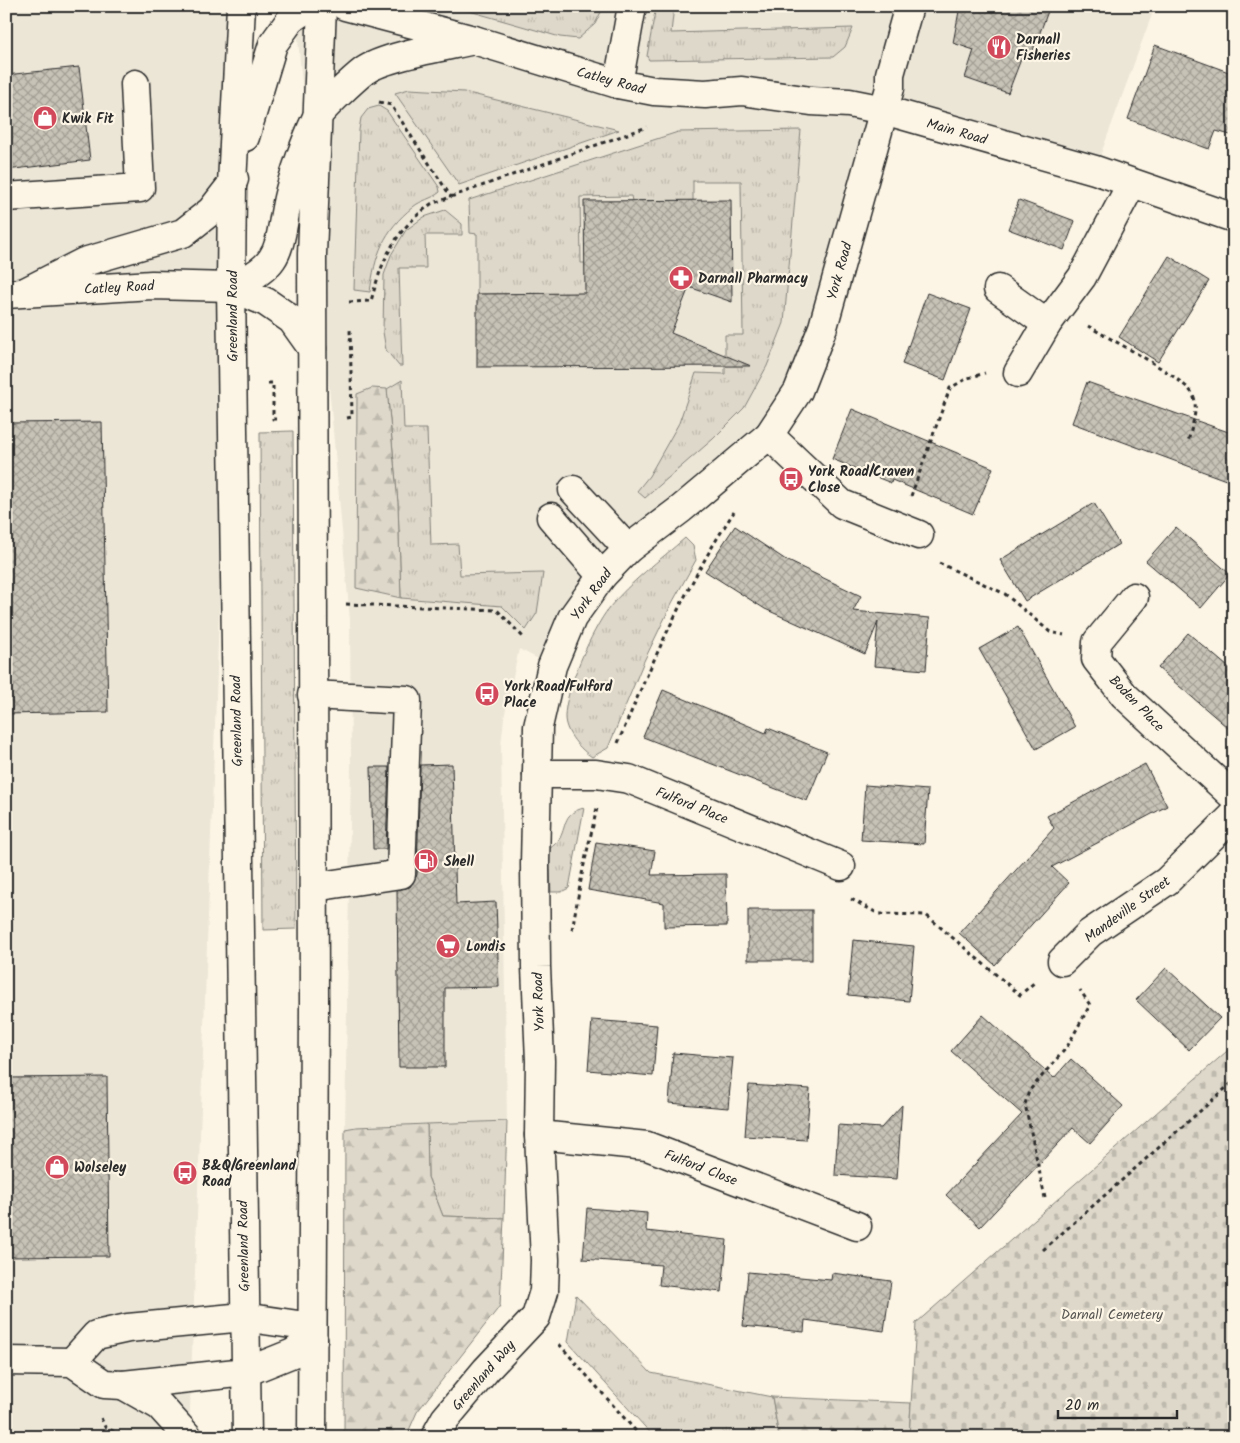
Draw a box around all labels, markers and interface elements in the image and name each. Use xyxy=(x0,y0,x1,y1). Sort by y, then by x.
place label: Darnall Fisheries xyxy=(1016,29,1071,67)
restaurant icon: Darnall Fisheries xyxy=(986,34,1012,60)
street label: Catley Road xyxy=(574,61,649,101)
shop icon: Kwik Fit xyxy=(32,105,58,131)
place label: Kwik Fit xyxy=(62,108,115,130)
street label: Main Road xyxy=(924,113,991,151)
street label: York Road xyxy=(821,239,859,303)
pharmacy icon: Darnall Pharmacy xyxy=(668,265,694,291)
place label: Darnall Pharmacy xyxy=(698,268,808,290)
street label: Greenland Road xyxy=(222,269,244,362)
street label: Catley Road xyxy=(83,275,156,301)
place label: York Road/Craven Close xyxy=(808,461,915,499)
bus stop icon: York Road/Craven Close xyxy=(778,466,804,492)
street label: York Road xyxy=(565,563,619,625)
street label: Boden Place xyxy=(1103,670,1170,738)
street label: Greenland Road xyxy=(225,674,249,767)
place label: York Road/Fulford Place xyxy=(504,676,613,714)
bus stop icon: York Road/Fulford Place xyxy=(474,681,500,707)
street label: Fulford Place xyxy=(652,781,732,831)
fuel station icon: Shell xyxy=(413,848,439,874)
place label: Shell xyxy=(444,851,474,873)
street label: Mandeville Street xyxy=(1080,871,1176,949)
supermarket icon: Londis xyxy=(435,933,461,959)
place label: Londis xyxy=(466,936,506,958)
street label: York Road xyxy=(527,971,551,1032)
street label: Fulford Close xyxy=(661,1144,741,1192)
shop icon: Wolseley xyxy=(44,1154,70,1180)
place label: B&Q/Greenland Road xyxy=(202,1155,296,1193)
place label: Wolseley xyxy=(74,1157,127,1179)
bus stop icon: B&Q/Greenland Road xyxy=(172,1160,198,1186)
street label: Greenland Road xyxy=(232,1199,256,1292)
park label: Darnall Cemetery xyxy=(1061,1304,1163,1326)
street label: Greenland Way xyxy=(447,1335,521,1416)
scale bar xyxy=(1058,1388,1176,1420)
text: 20 m xyxy=(1065,1394,1099,1418)

